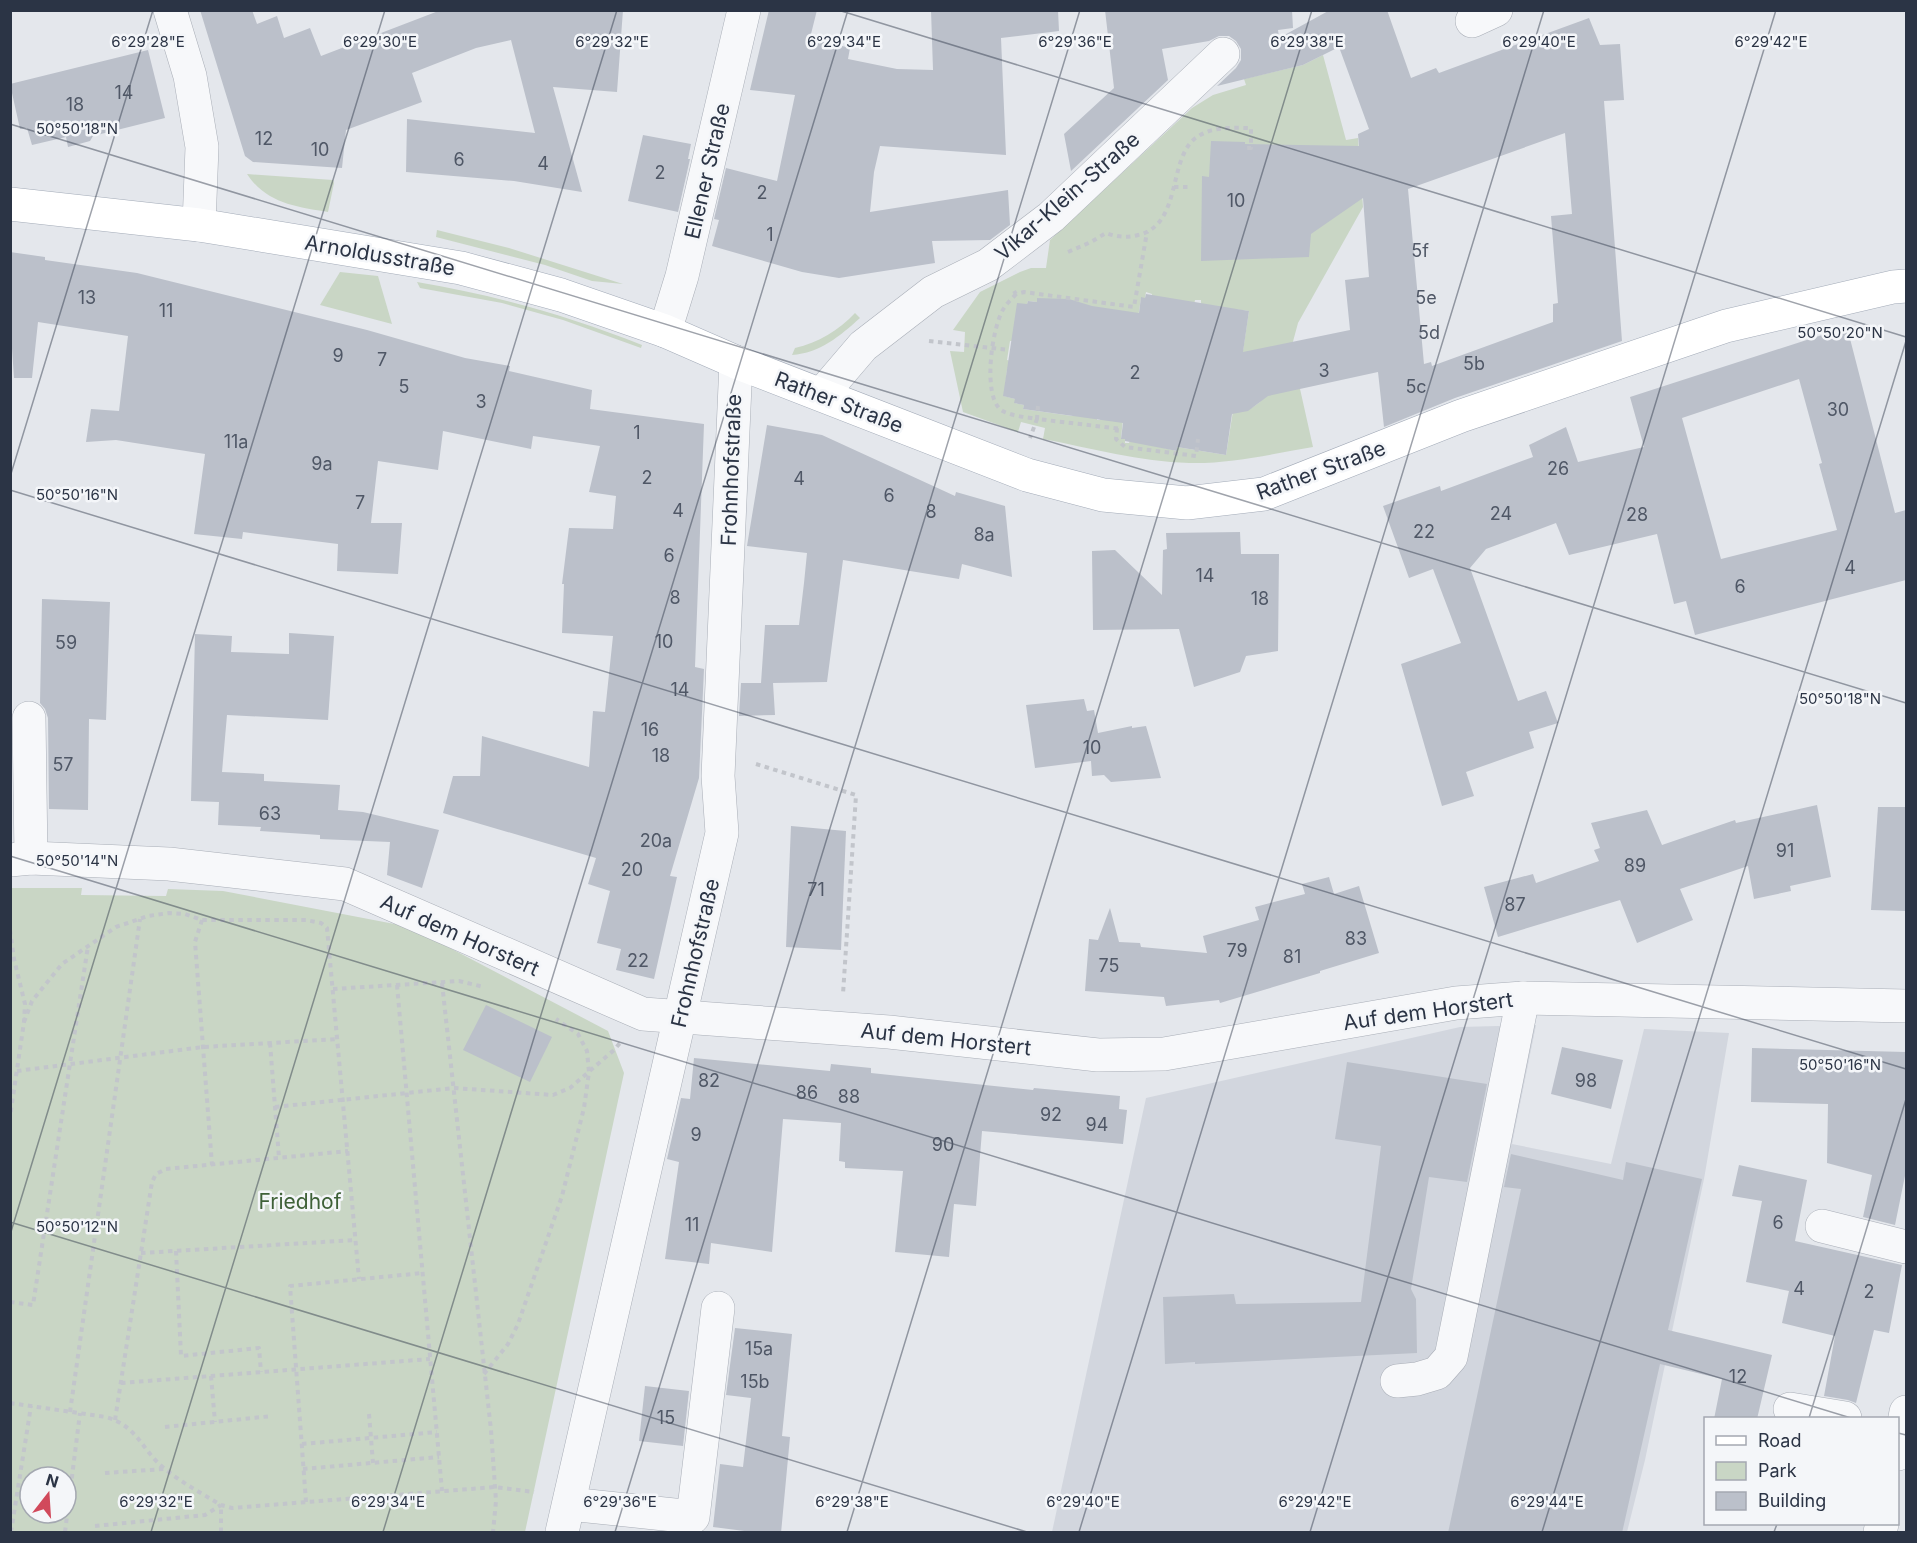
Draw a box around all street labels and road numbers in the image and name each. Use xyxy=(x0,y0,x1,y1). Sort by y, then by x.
street label: Ellener Straße xyxy=(679,101,735,241)
street label: Vikar-Klein-Straße xyxy=(990,126,1144,266)
street label: Arnoldusstraße xyxy=(303,229,457,281)
street label: Rather Straße xyxy=(771,366,907,438)
street label: Frohnhofstraße xyxy=(716,394,746,546)
street label: Rather Straße xyxy=(1253,435,1389,505)
street label: Frohnhofstraße xyxy=(666,876,724,1030)
street label: Auf dem Horstert xyxy=(377,889,543,981)
street label: Auf dem Horstert xyxy=(1341,987,1515,1035)
street label: Auf dem Horstert xyxy=(860,1018,1033,1060)

